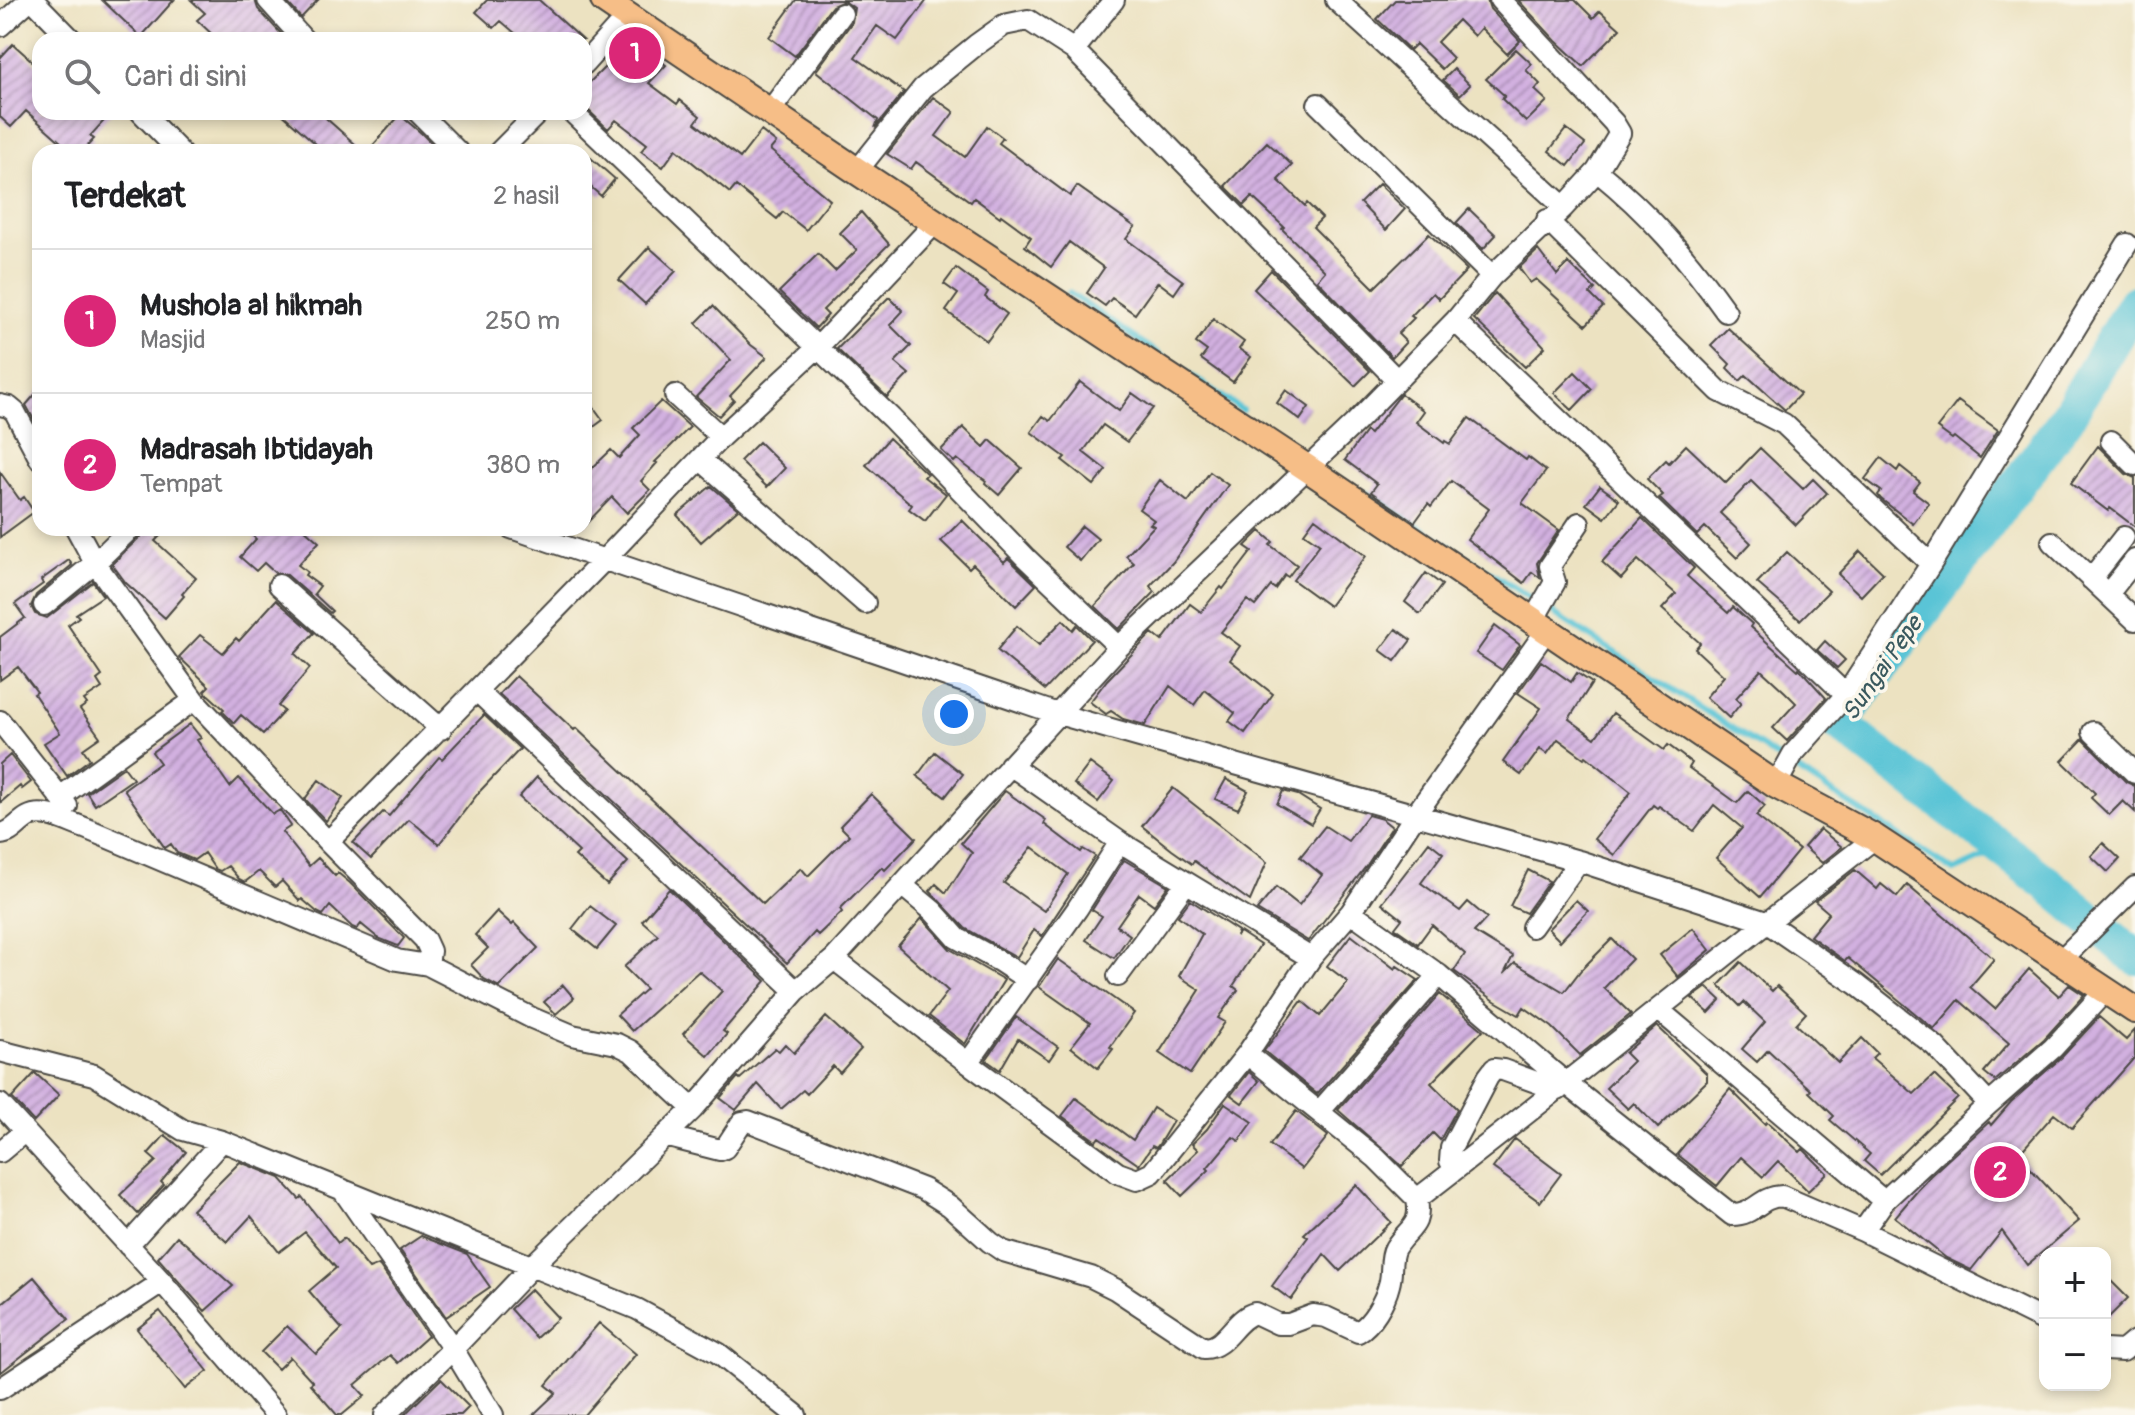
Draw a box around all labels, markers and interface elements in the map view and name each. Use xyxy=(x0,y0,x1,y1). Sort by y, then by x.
pin: 1 xyxy=(609,23,661,83)
search box xyxy=(32,32,592,120)
icon: search xyxy=(60,54,104,98)
text: Cari di sini xyxy=(124,58,246,95)
text: Terdekat xyxy=(64,175,185,218)
text: 2 hasil xyxy=(493,180,560,212)
text: Mushola al hikmah xyxy=(140,287,362,324)
text: 1 xyxy=(85,305,95,337)
text: 250 m xyxy=(485,305,560,337)
text: Masjid xyxy=(140,324,206,356)
text: Madrasah Ibtidayah xyxy=(140,431,373,468)
text: 2 xyxy=(83,449,97,481)
text: 380 m xyxy=(486,449,560,481)
text: Tempat xyxy=(140,468,223,500)
water label: Sungai Pepe xyxy=(1836,609,1930,726)
your location xyxy=(934,694,974,734)
pin: 2 xyxy=(1974,1142,2026,1202)
map controls xyxy=(2039,1247,2111,1391)
button: + xyxy=(2039,1247,2111,1319)
button: − xyxy=(2039,1319,2111,1391)

